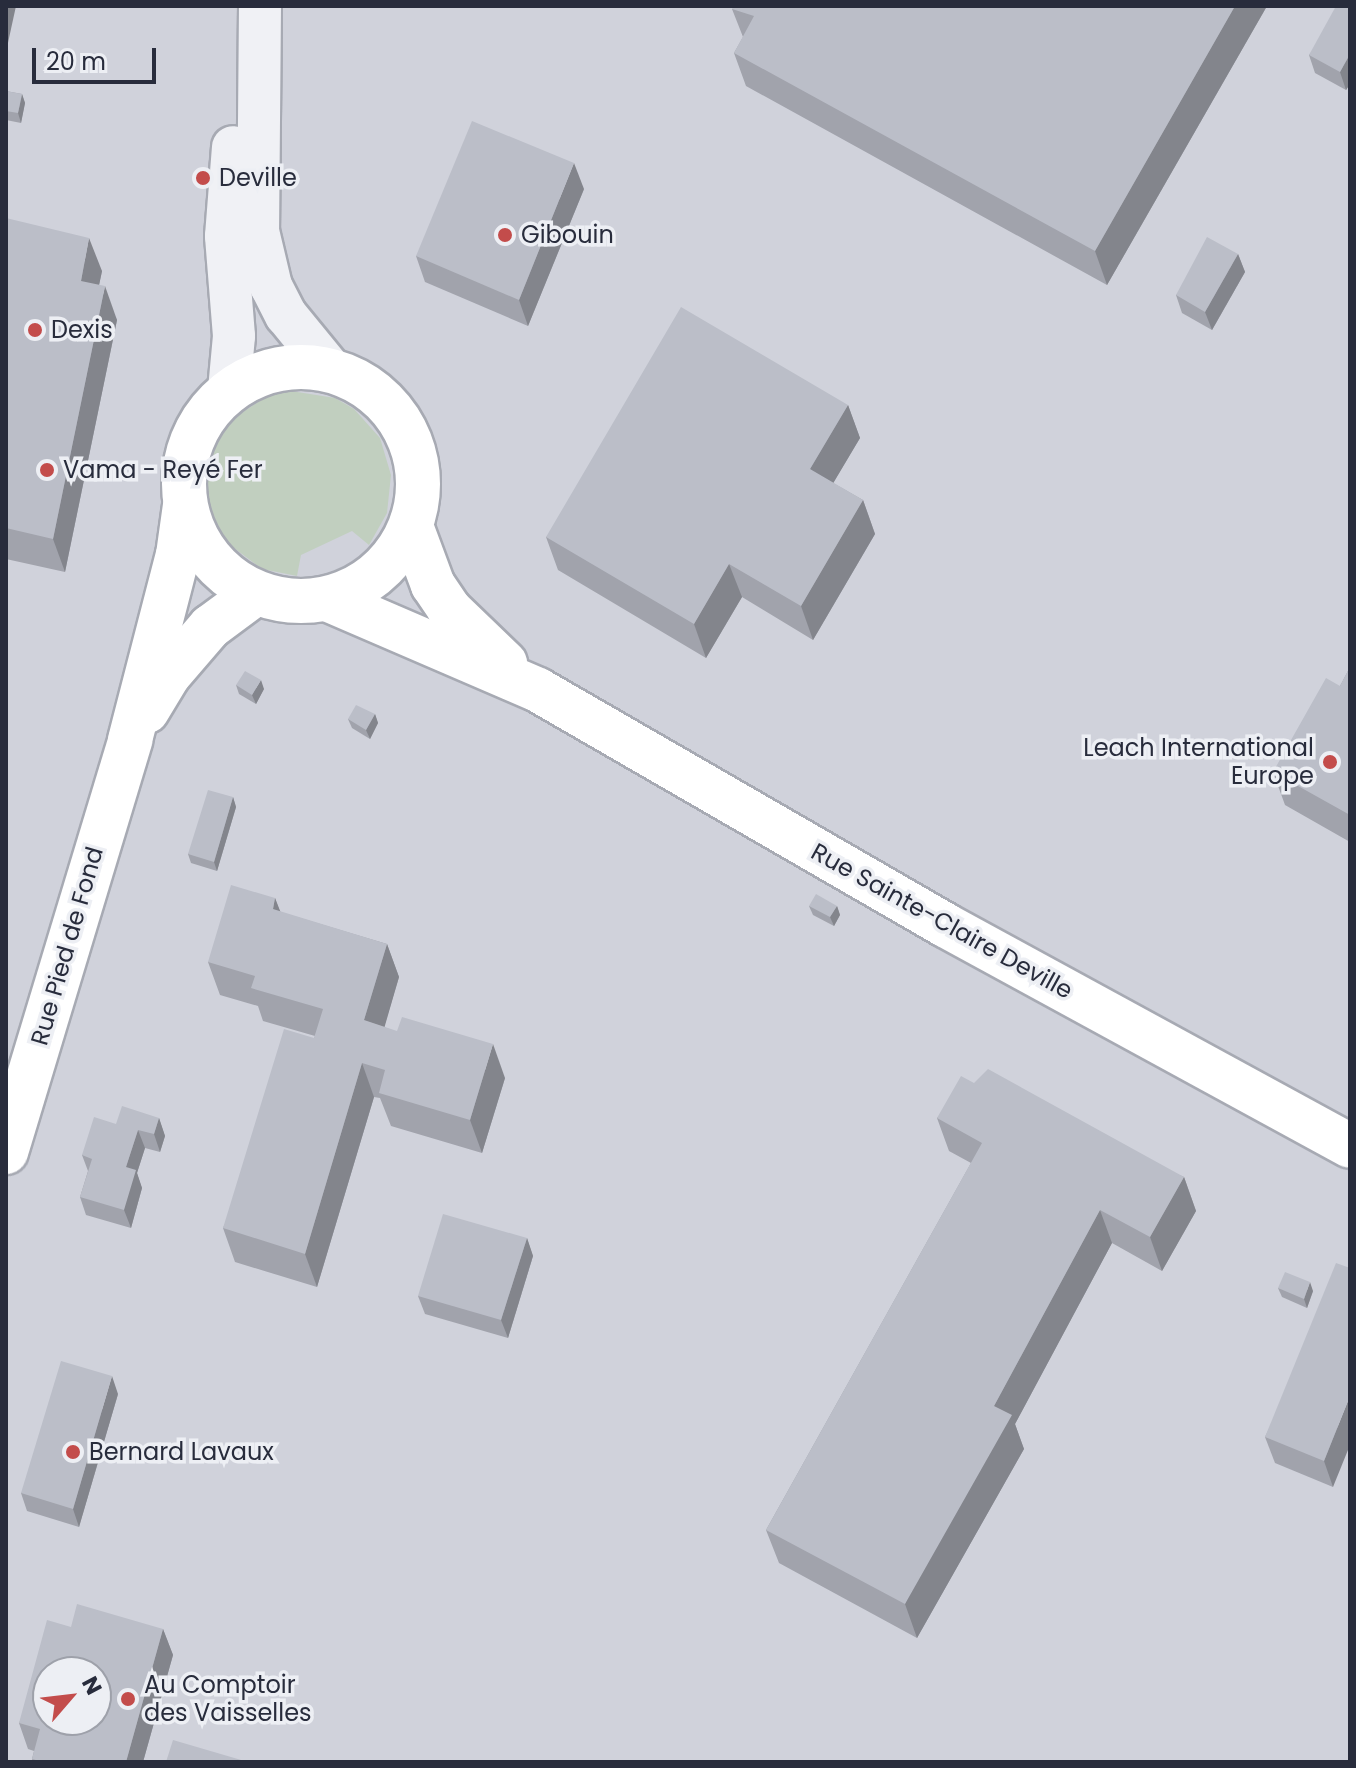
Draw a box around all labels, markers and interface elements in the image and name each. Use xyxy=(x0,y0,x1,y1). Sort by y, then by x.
scale bar xyxy=(36,32,160,82)
text: 20 m xyxy=(46,45,106,78)
place label: Deville xyxy=(219,164,297,192)
marker: Deville xyxy=(194,169,212,187)
place label: Gibouin xyxy=(521,221,614,249)
marker: Gibouin xyxy=(496,226,514,244)
place label: Dexis xyxy=(51,316,113,344)
marker: Dexis xyxy=(26,321,44,339)
place label: Vama - Reyé Fer xyxy=(63,456,263,484)
marker: Vama - Reyé Fer xyxy=(38,461,56,479)
place label: Leach International Europe xyxy=(1083,734,1314,790)
marker: Leach International Europe xyxy=(1321,753,1339,771)
street label: Rue Sainte-Claire Deville xyxy=(806,837,1078,1005)
street label: Rue Pied de Fond xyxy=(25,843,109,1049)
place label: Bernard Lavaux xyxy=(89,1438,274,1466)
marker: Bernard Lavaux xyxy=(64,1443,82,1461)
north arrow xyxy=(32,1656,112,1736)
text: N xyxy=(74,1671,109,1700)
place label: Au Comptoir des Vaisselles xyxy=(144,1671,312,1727)
marker: Au Comptoir des Vaisselles xyxy=(119,1690,137,1708)

